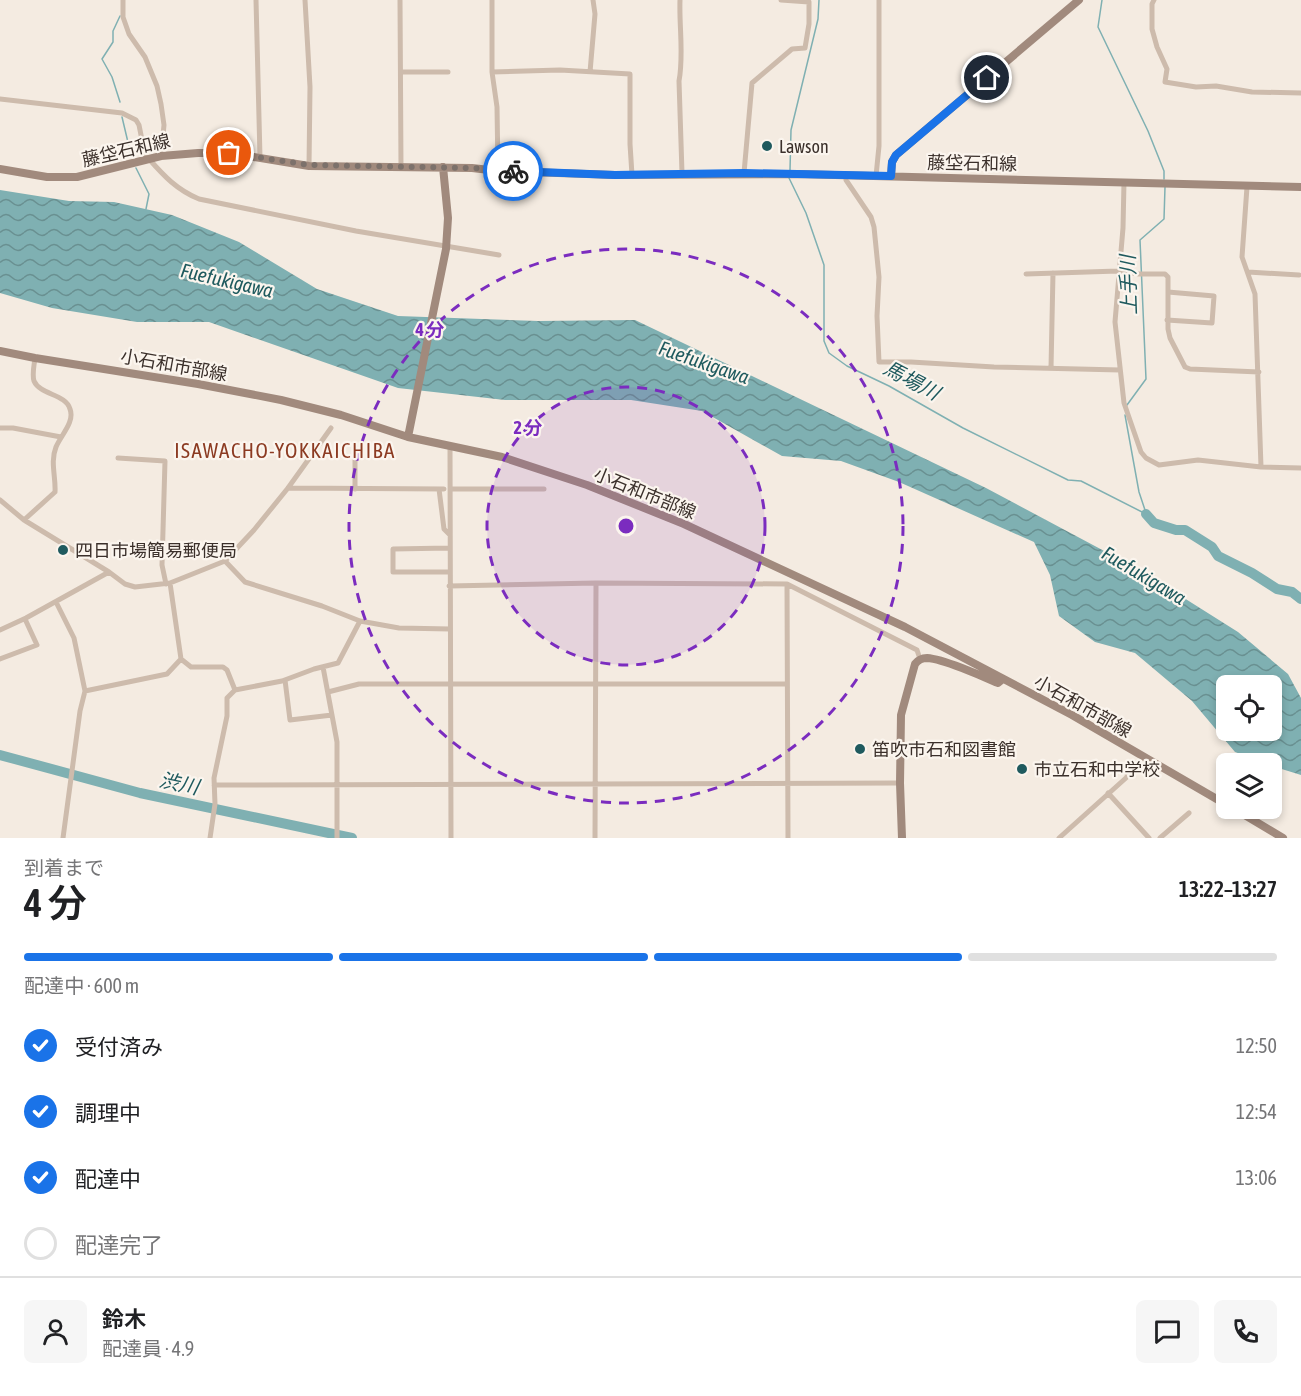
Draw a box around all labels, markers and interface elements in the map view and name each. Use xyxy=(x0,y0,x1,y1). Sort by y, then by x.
pin xyxy=(961,52,1012,103)
icon: home xyxy=(970,61,1003,94)
pin xyxy=(203,127,254,178)
street label: 藤垈石和線 xyxy=(80,130,172,170)
icon: bag xyxy=(212,136,245,169)
place label: Lawson xyxy=(779,136,829,157)
marker: Lawson xyxy=(760,139,774,153)
courier xyxy=(483,141,543,201)
street label: 藤垈石和線 xyxy=(927,152,1017,174)
icon: bike xyxy=(497,155,530,188)
water label: 上手川 xyxy=(1115,253,1141,315)
water label: Fuefukigawa xyxy=(179,258,275,302)
text: 4 分 xyxy=(415,319,444,340)
water label: Fuefukigawa xyxy=(656,336,752,388)
street label: 小石和市部線 xyxy=(119,345,229,385)
water label: 馬場川 xyxy=(880,356,946,405)
text: 2 分 xyxy=(514,417,542,438)
district label: ISAWACHO-YOKKAICHIBA xyxy=(174,438,396,462)
street label: 小石和市部線 xyxy=(591,463,699,523)
centre of rings xyxy=(616,516,636,536)
place label: 四日市場簡易郵便局 xyxy=(75,540,237,561)
water label: Fuefukigawa xyxy=(1098,541,1190,609)
marker: 四日市場簡易郵便局 xyxy=(56,543,70,557)
street label: 小石和市部線 xyxy=(1031,671,1135,741)
map controls xyxy=(1216,675,1282,819)
button: locate xyxy=(1216,675,1282,741)
place label: 笛吹市石和図書館 xyxy=(872,739,1016,760)
marker: 笛吹市石和図書館 xyxy=(853,742,867,756)
button: layers xyxy=(1216,753,1282,819)
place label: 市立石和中学校 xyxy=(1034,759,1160,780)
marker: 市立石和中学校 xyxy=(1015,762,1029,776)
water label: 渋川 xyxy=(157,768,203,799)
text: 到着まで xyxy=(24,856,104,879)
text: 13:22–13:27 xyxy=(1179,876,1277,902)
text: 4 分 xyxy=(24,881,87,925)
text: 配達中 · 600 m xyxy=(24,974,139,997)
icon: check xyxy=(24,1029,57,1062)
text: 受付済み xyxy=(75,1034,163,1060)
text: 12:50 xyxy=(1236,1034,1277,1057)
icon: check xyxy=(24,1095,57,1128)
text: 調理中 xyxy=(75,1100,141,1126)
text: 12:54 xyxy=(1236,1100,1277,1123)
icon: check xyxy=(24,1161,57,1194)
text: 配達中 xyxy=(75,1166,141,1192)
text: 13:06 xyxy=(1235,1166,1277,1189)
text: 配達完了 xyxy=(75,1232,163,1258)
button: person xyxy=(24,1300,87,1363)
button: chat xyxy=(1136,1300,1199,1363)
button: phone xyxy=(1214,1300,1277,1363)
text: 鈴木 xyxy=(102,1306,146,1332)
text: 配達員 · 4.9 xyxy=(102,1337,194,1360)

